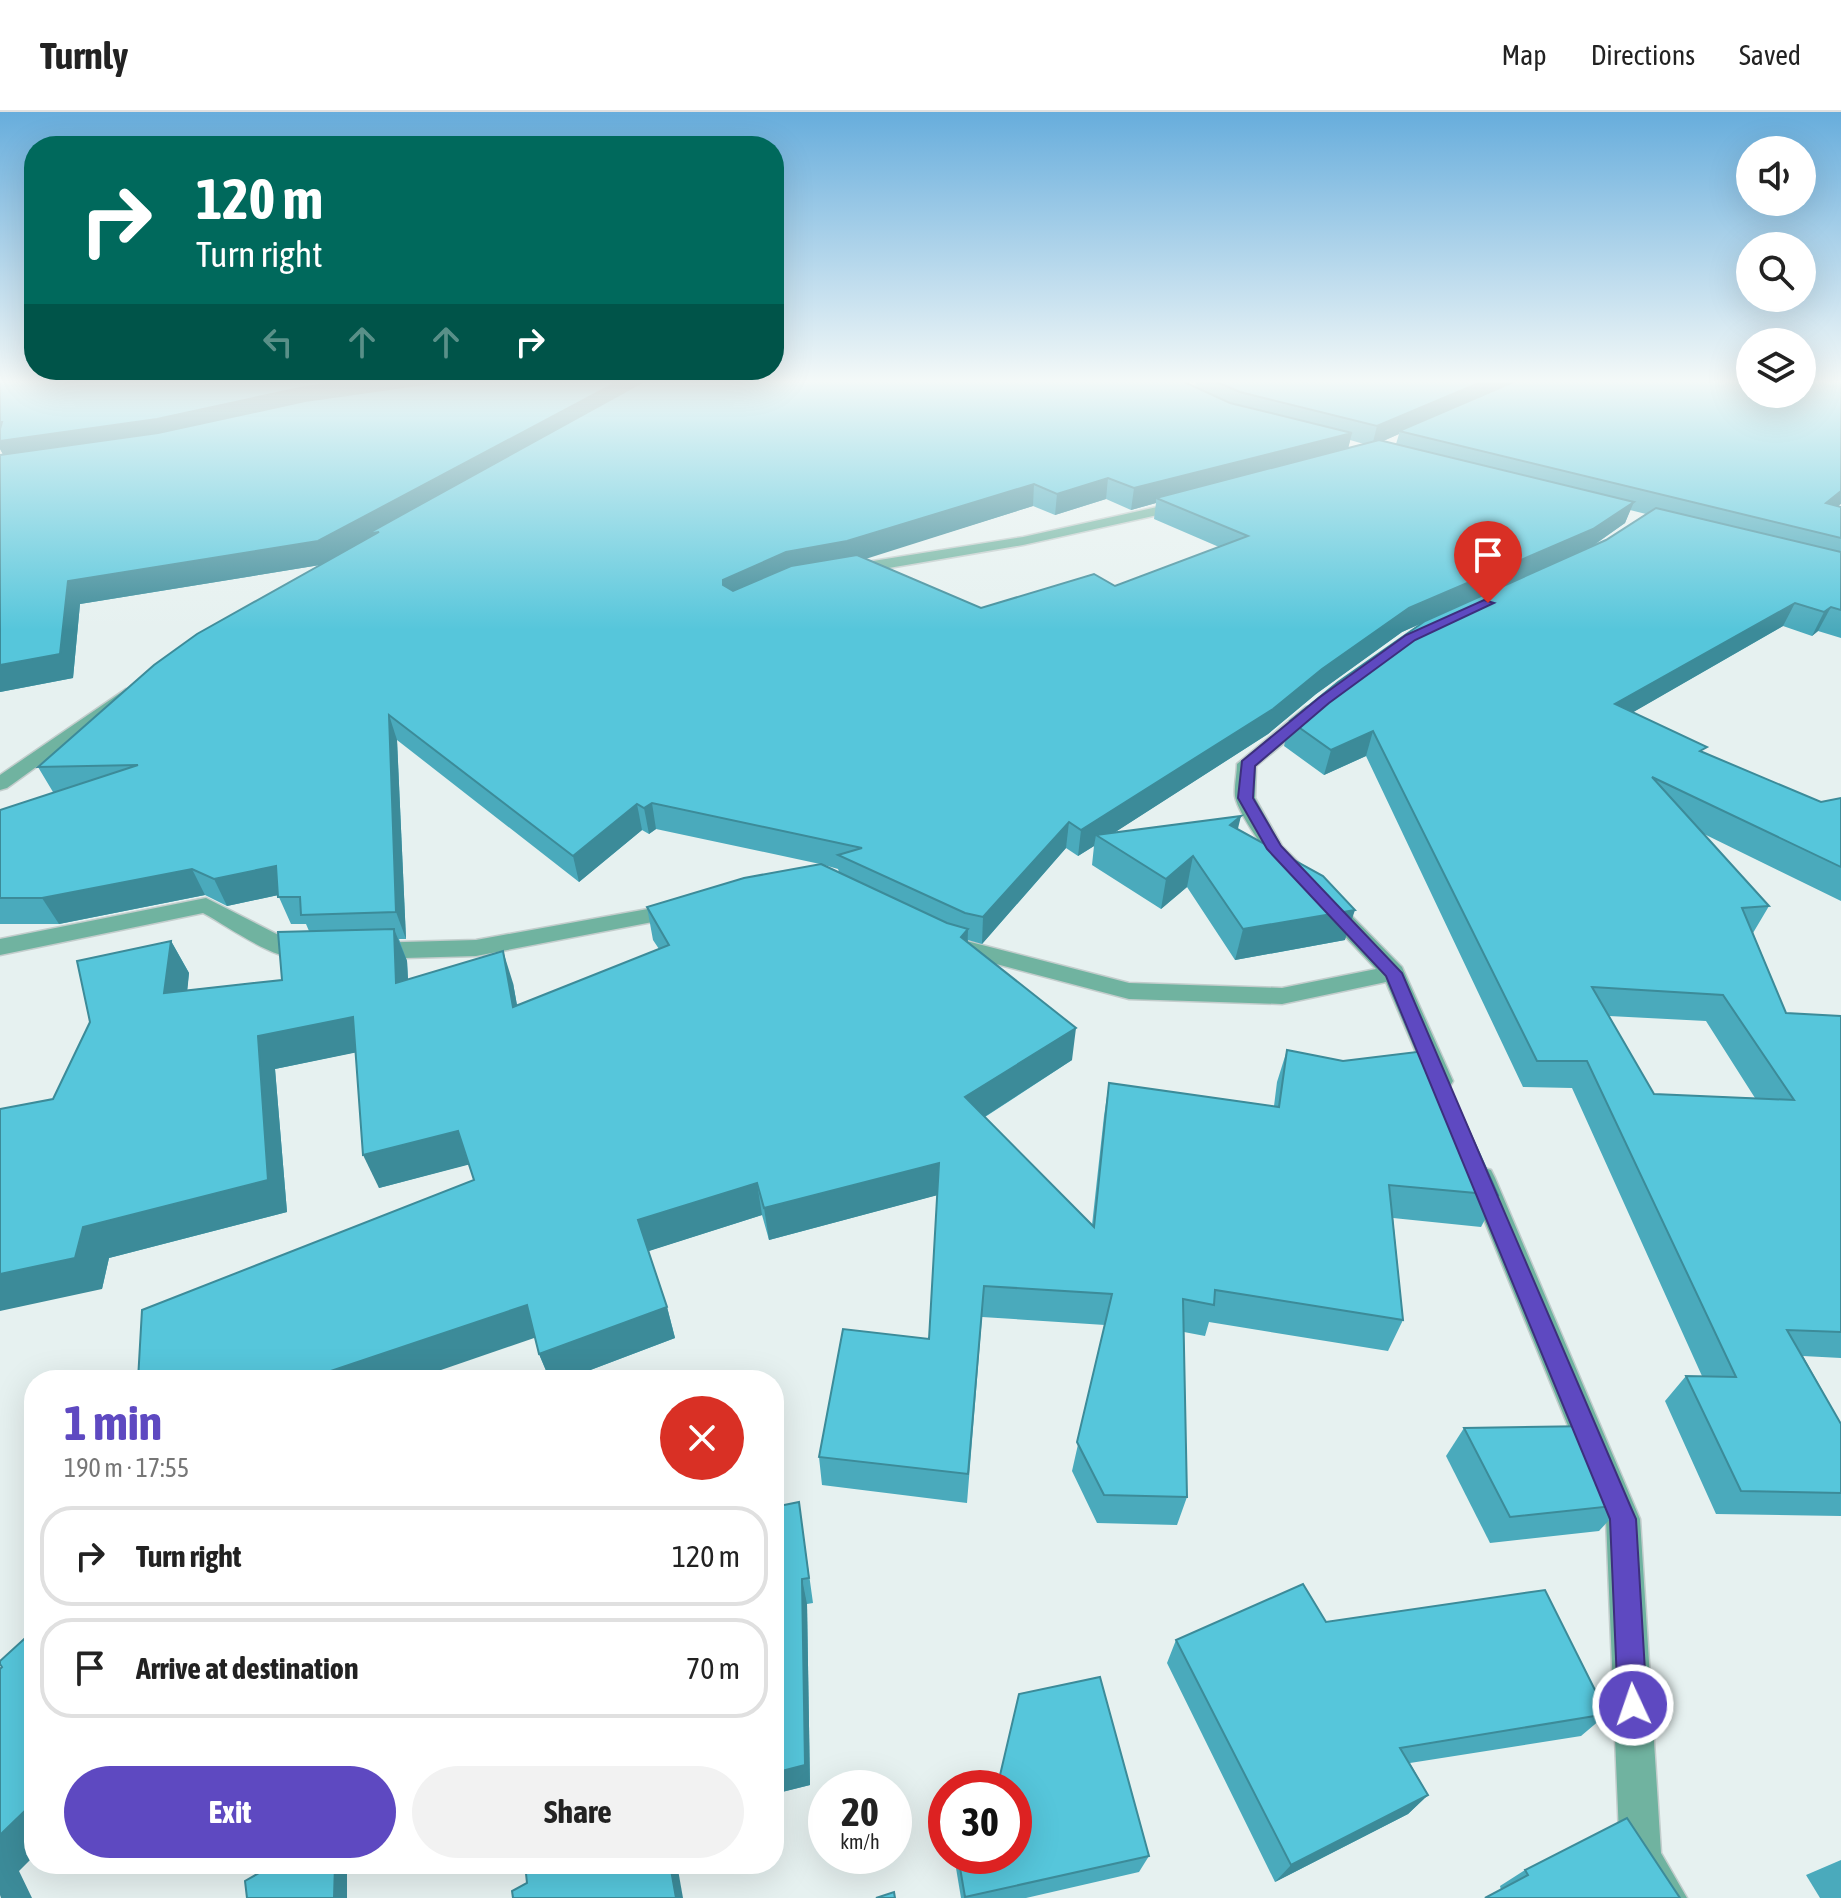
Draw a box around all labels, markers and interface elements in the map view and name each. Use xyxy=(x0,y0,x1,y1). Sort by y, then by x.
text: Turnly xyxy=(40,34,128,77)
text: Map xyxy=(1502,39,1547,71)
text: Directions xyxy=(1591,39,1695,71)
text: Saved xyxy=(1739,39,1801,71)
map controls xyxy=(1736,136,1816,408)
button: sound xyxy=(1736,136,1816,216)
text: 120 m xyxy=(196,167,323,231)
icon: right xyxy=(64,168,168,272)
button: search xyxy=(1736,232,1816,312)
text: Turn right xyxy=(196,233,323,275)
icon: left xyxy=(256,320,300,364)
icon: ahead xyxy=(340,320,384,364)
icon: ahead xyxy=(424,320,468,364)
icon: right xyxy=(508,320,552,364)
button: layers xyxy=(1736,328,1816,408)
pin xyxy=(1454,521,1522,603)
icon: arrive xyxy=(1466,533,1510,577)
text: 1 min xyxy=(64,1395,162,1450)
button: close xyxy=(660,1396,744,1480)
text: 190 m · 17:55 xyxy=(64,1453,189,1483)
icon: right xyxy=(68,1534,112,1578)
text: Turn right xyxy=(136,1539,242,1573)
text: 120 m xyxy=(672,1539,740,1573)
icon: arrive xyxy=(68,1646,112,1690)
text: Arrive at destination xyxy=(136,1651,358,1685)
text: 70 m xyxy=(686,1651,740,1685)
position arrow xyxy=(1591,1663,1675,1747)
button: Exit xyxy=(64,1766,396,1858)
button: Share xyxy=(412,1766,744,1858)
speed limit sign: 30 xyxy=(928,1770,1032,1874)
text: 20 xyxy=(841,1789,879,1834)
text: km/h xyxy=(840,1830,880,1853)

